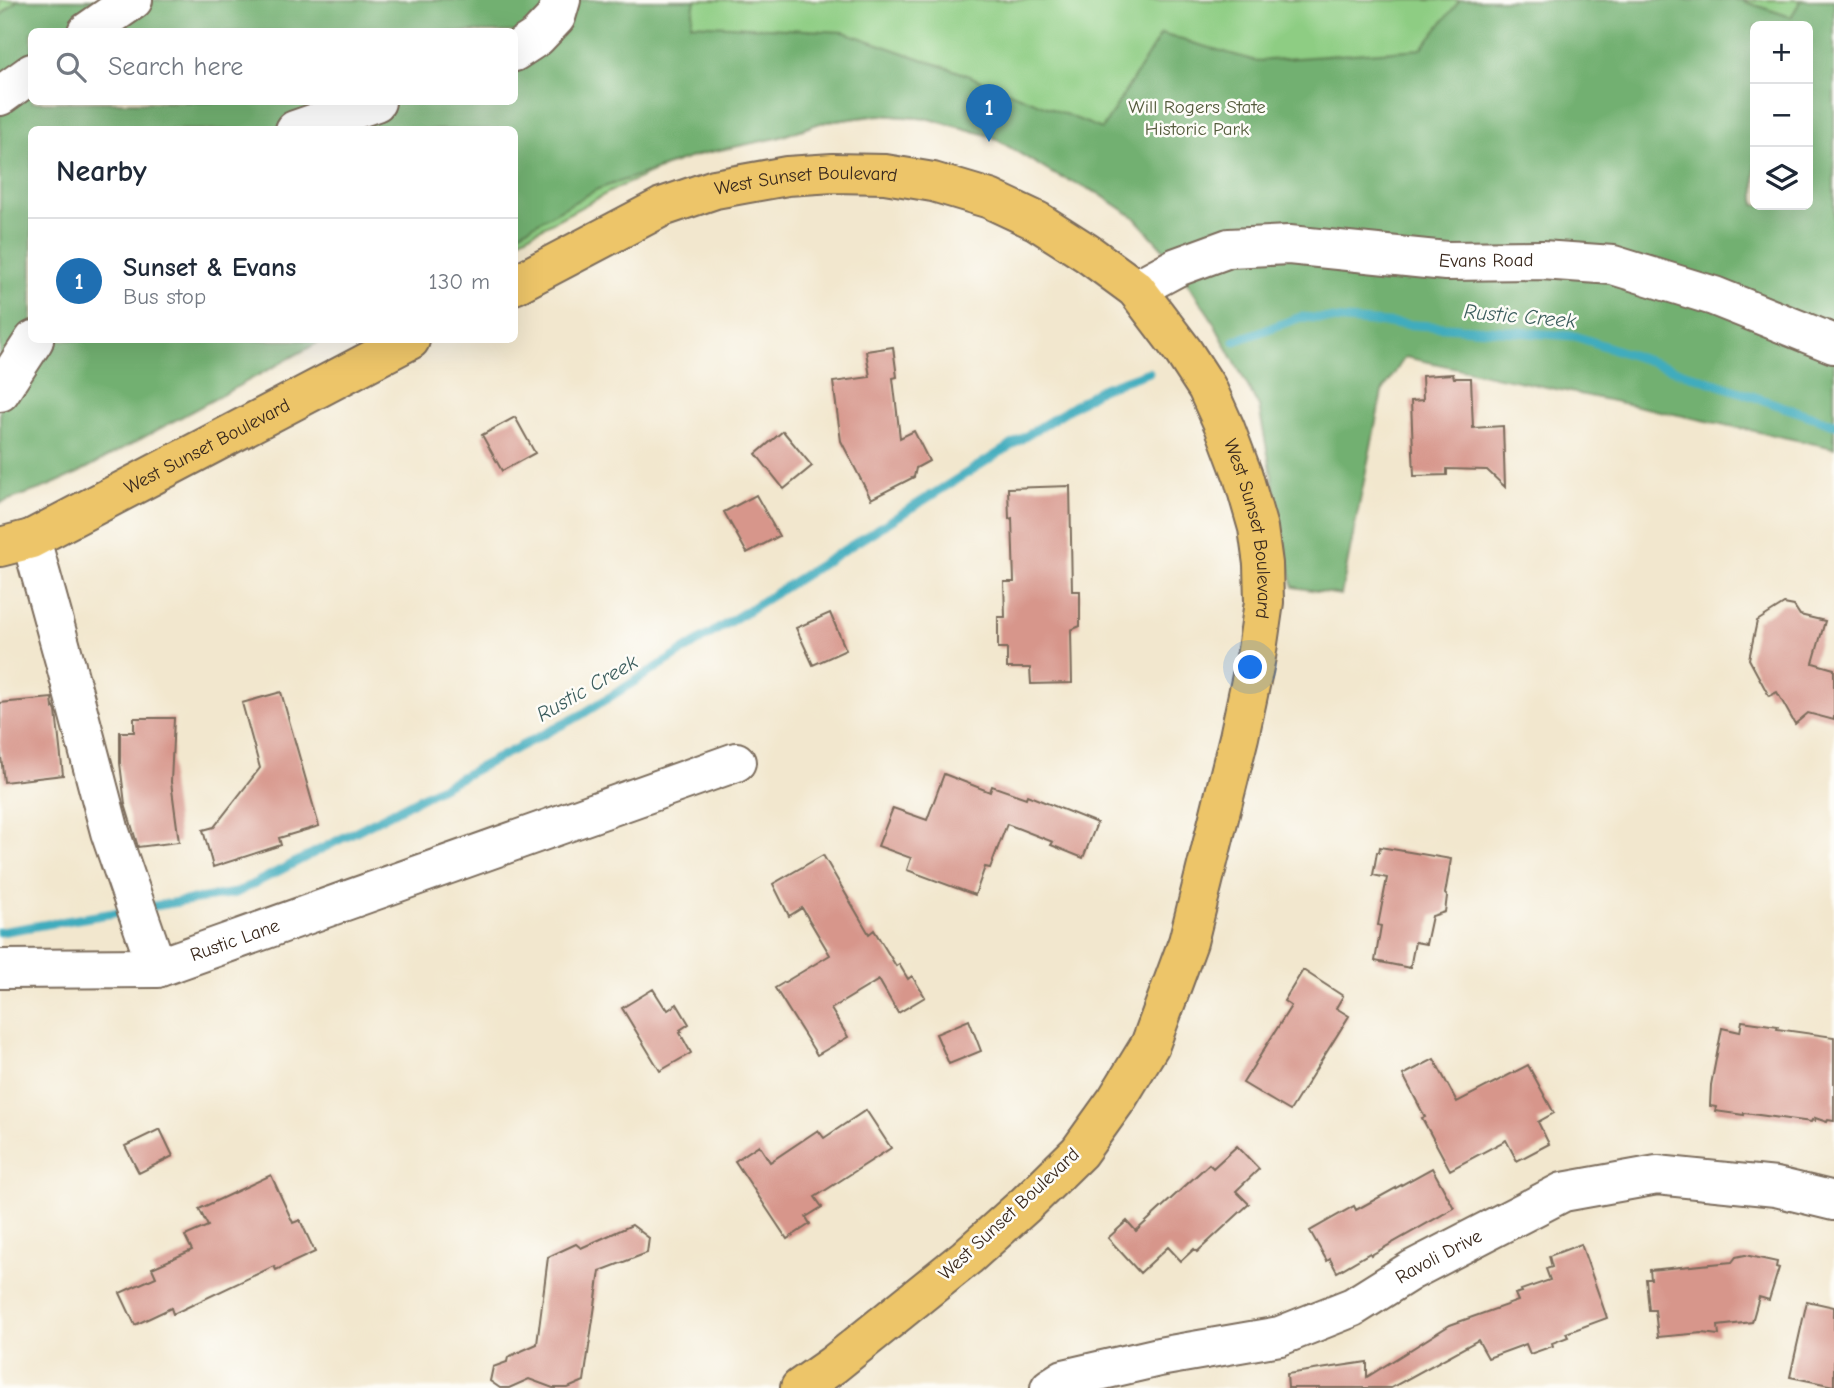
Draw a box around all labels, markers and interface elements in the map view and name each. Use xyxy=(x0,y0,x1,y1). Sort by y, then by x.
map controls xyxy=(1750,21,1813,210)
button: + xyxy=(1750,21,1813,84)
search box xyxy=(28,28,518,105)
icon: search xyxy=(52,48,90,86)
text: Search here xyxy=(108,52,243,82)
pin: 1 xyxy=(966,84,1012,142)
button: − xyxy=(1750,84,1813,147)
park label: Will Rogers State Historic Park xyxy=(1128,96,1266,140)
button: layers xyxy=(1750,147,1813,210)
text: Nearby xyxy=(56,154,147,189)
street label: West Sunset Boulevard xyxy=(713,162,899,200)
street label: Evans Road xyxy=(1438,249,1534,272)
text: Sunset & Evans xyxy=(123,253,296,283)
text: 1 xyxy=(74,268,84,295)
text: 130 m xyxy=(429,268,490,295)
text: Bus stop xyxy=(123,283,206,310)
water label: Rustic Creek xyxy=(1463,299,1578,333)
street label: West Sunset Boulevard xyxy=(121,394,294,499)
street label: West Sunset Boulevard xyxy=(1219,436,1275,620)
water label: Rustic Creek xyxy=(532,649,642,727)
your location xyxy=(1233,650,1267,684)
street label: Rustic Lane xyxy=(187,914,282,966)
street label: West Sunset Boulevard xyxy=(934,1143,1084,1285)
street label: Ravoli Drive xyxy=(1391,1225,1485,1289)

